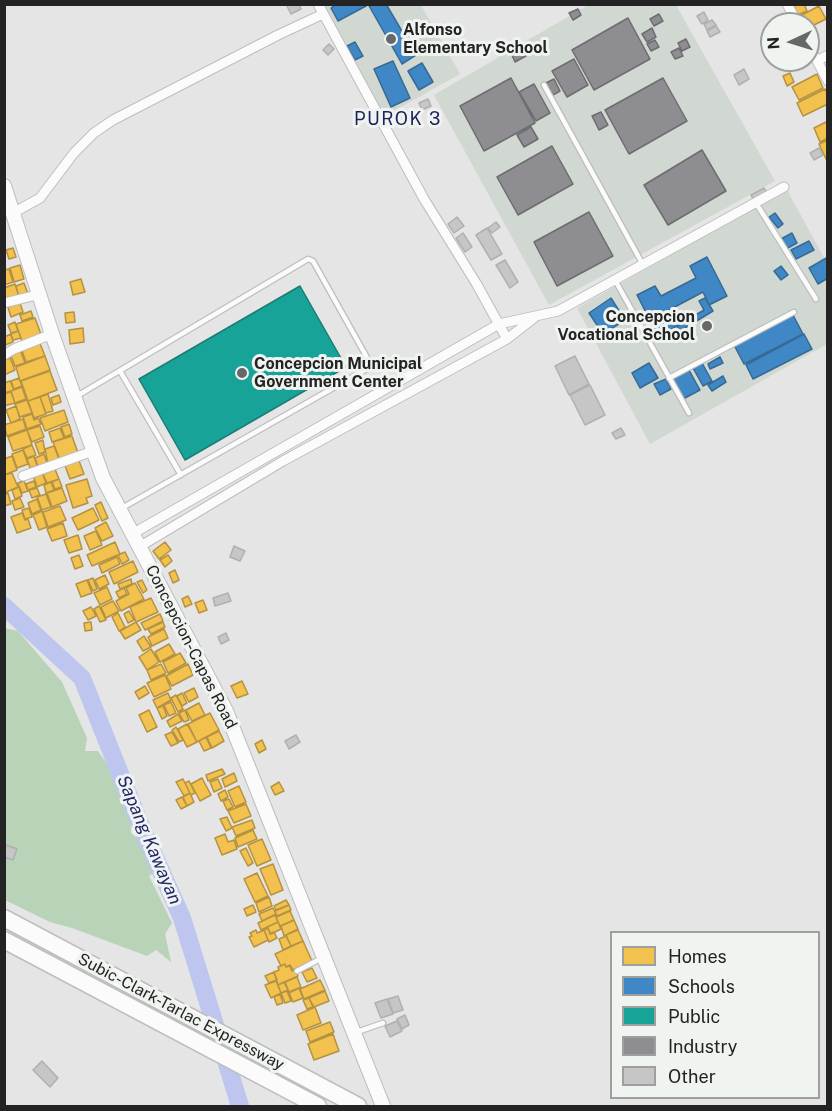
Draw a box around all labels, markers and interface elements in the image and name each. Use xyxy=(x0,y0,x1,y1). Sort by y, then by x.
north arrow xyxy=(760,12,820,72)
place label: Alfonso Elementary School xyxy=(403,20,548,58)
marker: Alfonso Elementary School xyxy=(384,32,398,46)
text: N xyxy=(764,36,783,50)
district label: PUROK 3 xyxy=(354,108,442,130)
place label: Concepcion Vocational School xyxy=(558,307,695,345)
marker: Concepcion Vocational School xyxy=(700,319,714,333)
place label: Concepcion Municipal Government Center xyxy=(254,354,422,392)
marker: Concepcion Municipal Government Center xyxy=(235,366,249,380)
street label: Concepcion-Capas Road xyxy=(141,562,241,732)
water label: Sapang Kawayan xyxy=(112,772,186,908)
legend xyxy=(610,931,820,1099)
text: Homes xyxy=(668,946,727,967)
street label: Subic-Clark-Tarlac Expressway xyxy=(75,949,287,1075)
text: Schools xyxy=(668,976,735,997)
text: Public xyxy=(668,1006,720,1027)
text: Industry xyxy=(668,1036,737,1057)
text: Other xyxy=(668,1066,716,1087)

